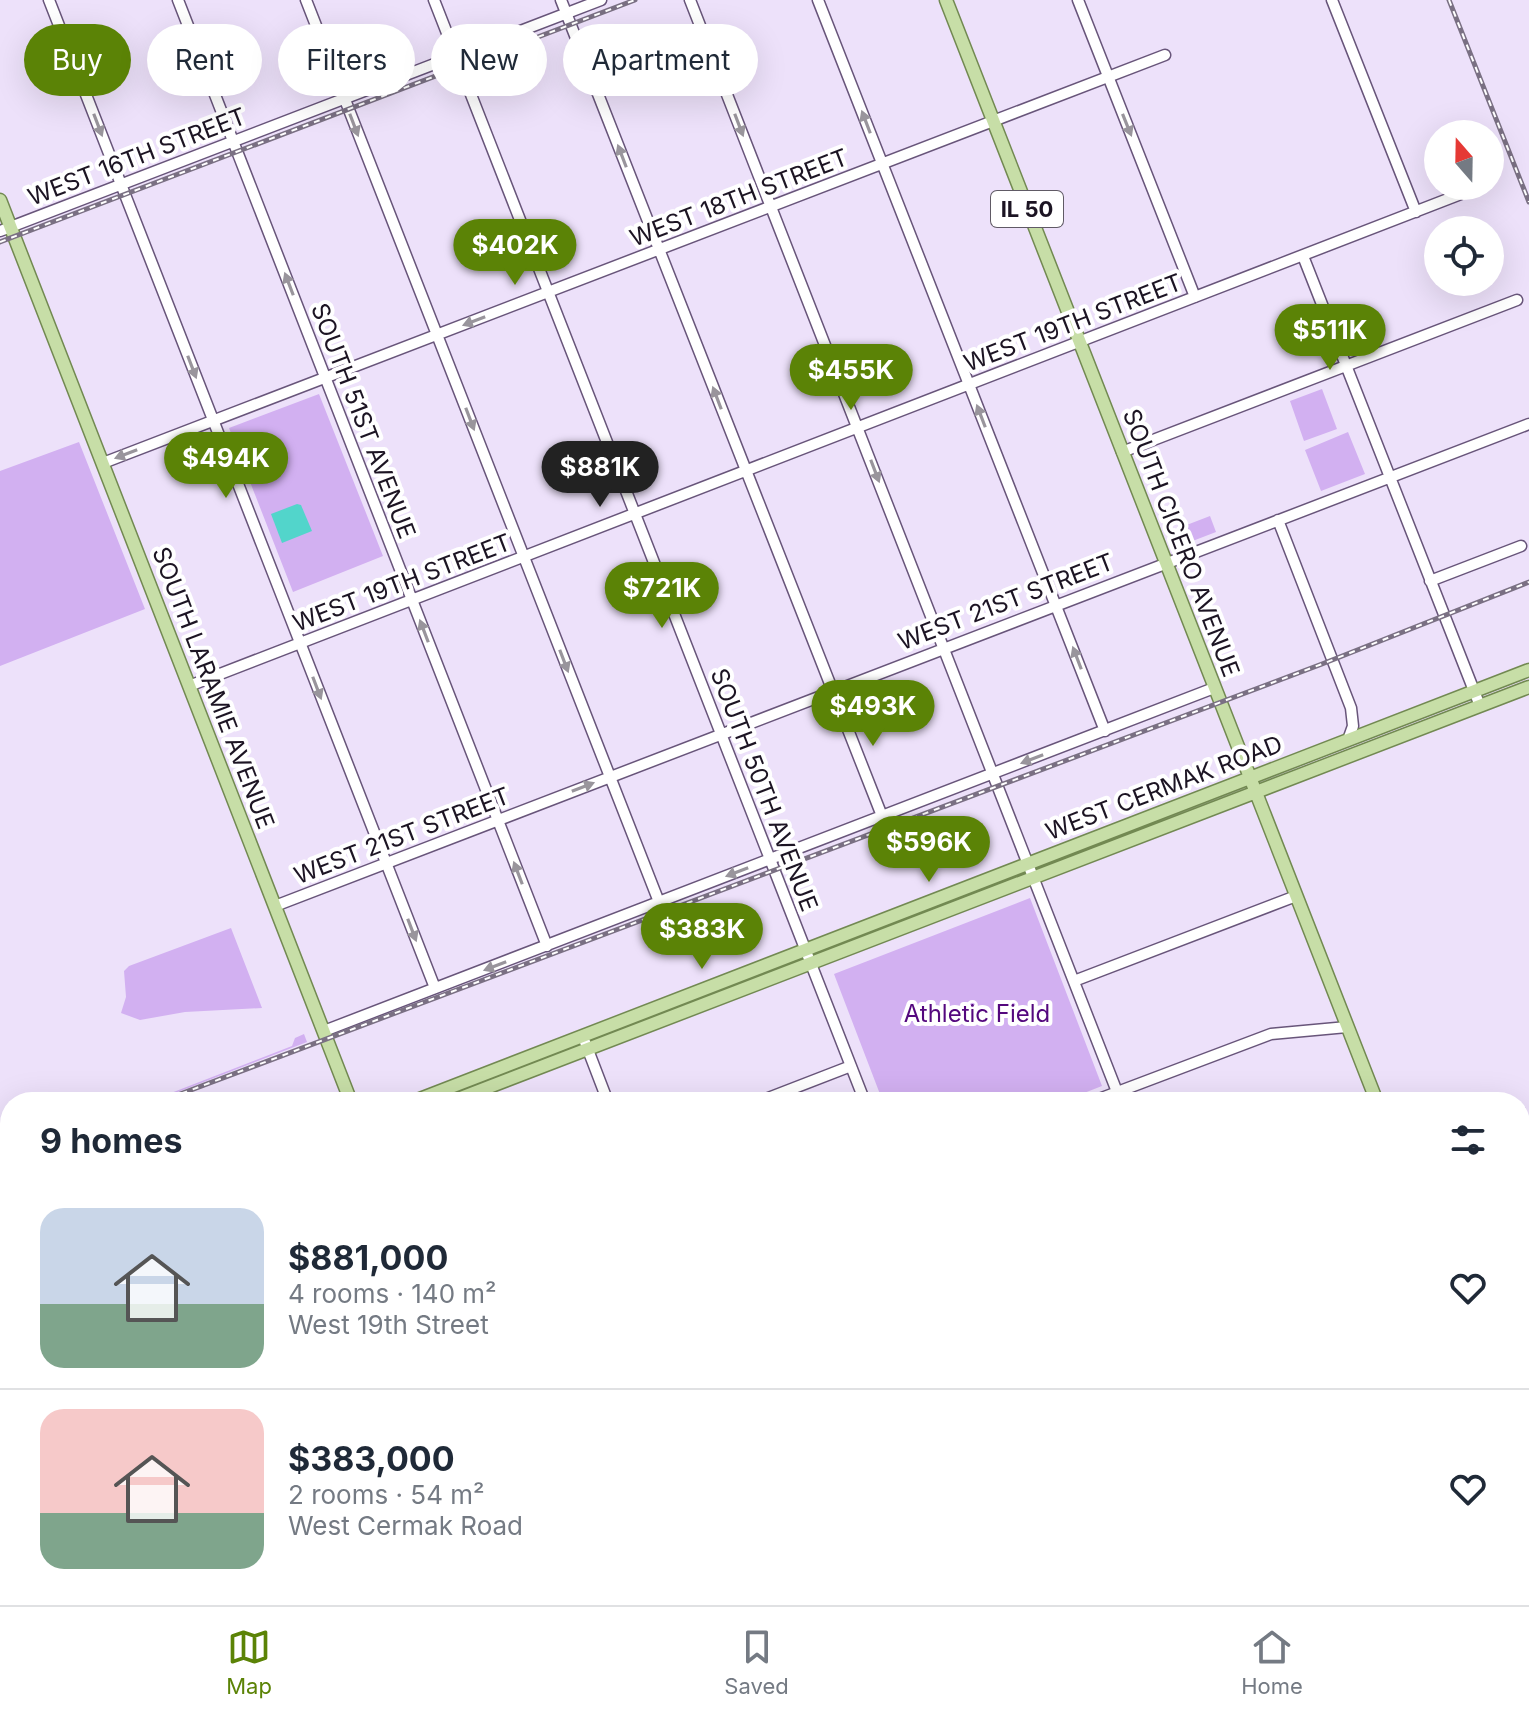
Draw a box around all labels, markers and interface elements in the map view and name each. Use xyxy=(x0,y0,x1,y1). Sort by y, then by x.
chip: Buy xyxy=(24,24,131,96)
chip: Rent xyxy=(147,24,262,96)
chip: Filters xyxy=(278,24,415,96)
chip: New xyxy=(431,24,547,96)
chip: Apartment xyxy=(563,24,758,96)
street label: WEST 16TH STREET xyxy=(24,102,250,211)
one-way arrow xyxy=(859,110,872,134)
one-way arrow xyxy=(92,113,105,137)
one-way arrow xyxy=(348,113,361,137)
one-way arrow xyxy=(733,113,746,137)
one-way arrow xyxy=(1121,113,1134,137)
north arrow xyxy=(1424,120,1504,200)
map controls xyxy=(1424,120,1504,296)
street label: WEST 18TH STREET xyxy=(626,143,852,252)
one-way arrow xyxy=(616,144,629,168)
road number: IL 50 xyxy=(991,191,1063,227)
button: locate xyxy=(1424,216,1504,296)
pin: $402K xyxy=(459,219,571,287)
text: $402K xyxy=(471,229,559,260)
street label: WEST 19TH STREET xyxy=(960,268,1186,377)
one-way arrow xyxy=(282,272,295,296)
street label: SOUTH 51ST AVENUE xyxy=(305,299,422,543)
pin: $511K xyxy=(1274,304,1386,372)
text: $511K xyxy=(1293,314,1367,345)
one-way arrow xyxy=(462,315,486,328)
pin: $455K xyxy=(795,344,907,412)
text: $455K xyxy=(808,354,894,385)
one-way arrow xyxy=(186,355,199,379)
one-way arrow xyxy=(710,386,723,410)
one-way arrow xyxy=(975,404,988,428)
street label: SOUTH CICERO AVENUE xyxy=(1117,405,1246,681)
one-way arrow xyxy=(463,407,476,431)
pin: $494K xyxy=(170,432,282,500)
pin: $881K xyxy=(544,441,656,509)
text: $494K xyxy=(182,442,270,473)
one-way arrow xyxy=(114,448,138,461)
text: $881K xyxy=(560,451,640,482)
one-way arrow xyxy=(869,459,882,483)
street label: WEST 19TH STREET xyxy=(289,528,515,637)
street label: SOUTH LARAMIE AVENUE xyxy=(146,543,281,833)
street label: WEST 21ST STREET xyxy=(894,547,1118,656)
pin: $721K xyxy=(606,562,718,630)
text: $721K xyxy=(623,572,701,603)
one-way arrow xyxy=(417,619,430,643)
one-way arrow xyxy=(1070,646,1083,670)
one-way arrow xyxy=(558,649,571,673)
street label: SOUTH 50TH AVENUE xyxy=(705,664,824,915)
one-way arrow xyxy=(311,676,324,700)
pin: $493K xyxy=(817,680,929,748)
text: $493K xyxy=(830,690,916,721)
street label: WEST CERMAK ROAD xyxy=(1041,729,1286,846)
one-way arrow xyxy=(1020,753,1044,766)
one-way arrow xyxy=(571,780,595,793)
street label: WEST 21ST STREET xyxy=(290,781,514,890)
pin: $596K xyxy=(873,816,985,884)
text: $596K xyxy=(886,826,972,857)
one-way arrow xyxy=(511,861,524,885)
one-way arrow xyxy=(725,866,749,879)
pin: $383K xyxy=(646,903,758,971)
text: $383K xyxy=(659,913,745,944)
one-way arrow xyxy=(406,918,419,942)
one-way arrow xyxy=(483,960,507,973)
park label: Athletic Field xyxy=(904,999,1050,1028)
icon: filters xyxy=(1446,1118,1490,1162)
text: 9 homes xyxy=(40,1120,182,1161)
text: $881,000 xyxy=(288,1237,448,1278)
icon: home xyxy=(104,1240,200,1336)
icon: heart xyxy=(1446,1266,1490,1310)
text: 4 rooms · 140 m² xyxy=(288,1278,497,1309)
text: West 19th Street xyxy=(288,1309,489,1340)
text: $383,000 xyxy=(288,1438,455,1479)
icon: home xyxy=(104,1441,200,1537)
icon: heart xyxy=(1446,1467,1490,1511)
text: 2 rooms · 54 m² xyxy=(288,1479,485,1510)
text: West Cermak Road xyxy=(288,1510,523,1541)
tab: Map xyxy=(226,1625,272,1699)
tab: Saved xyxy=(724,1625,789,1699)
tab: Home xyxy=(1241,1625,1303,1699)

